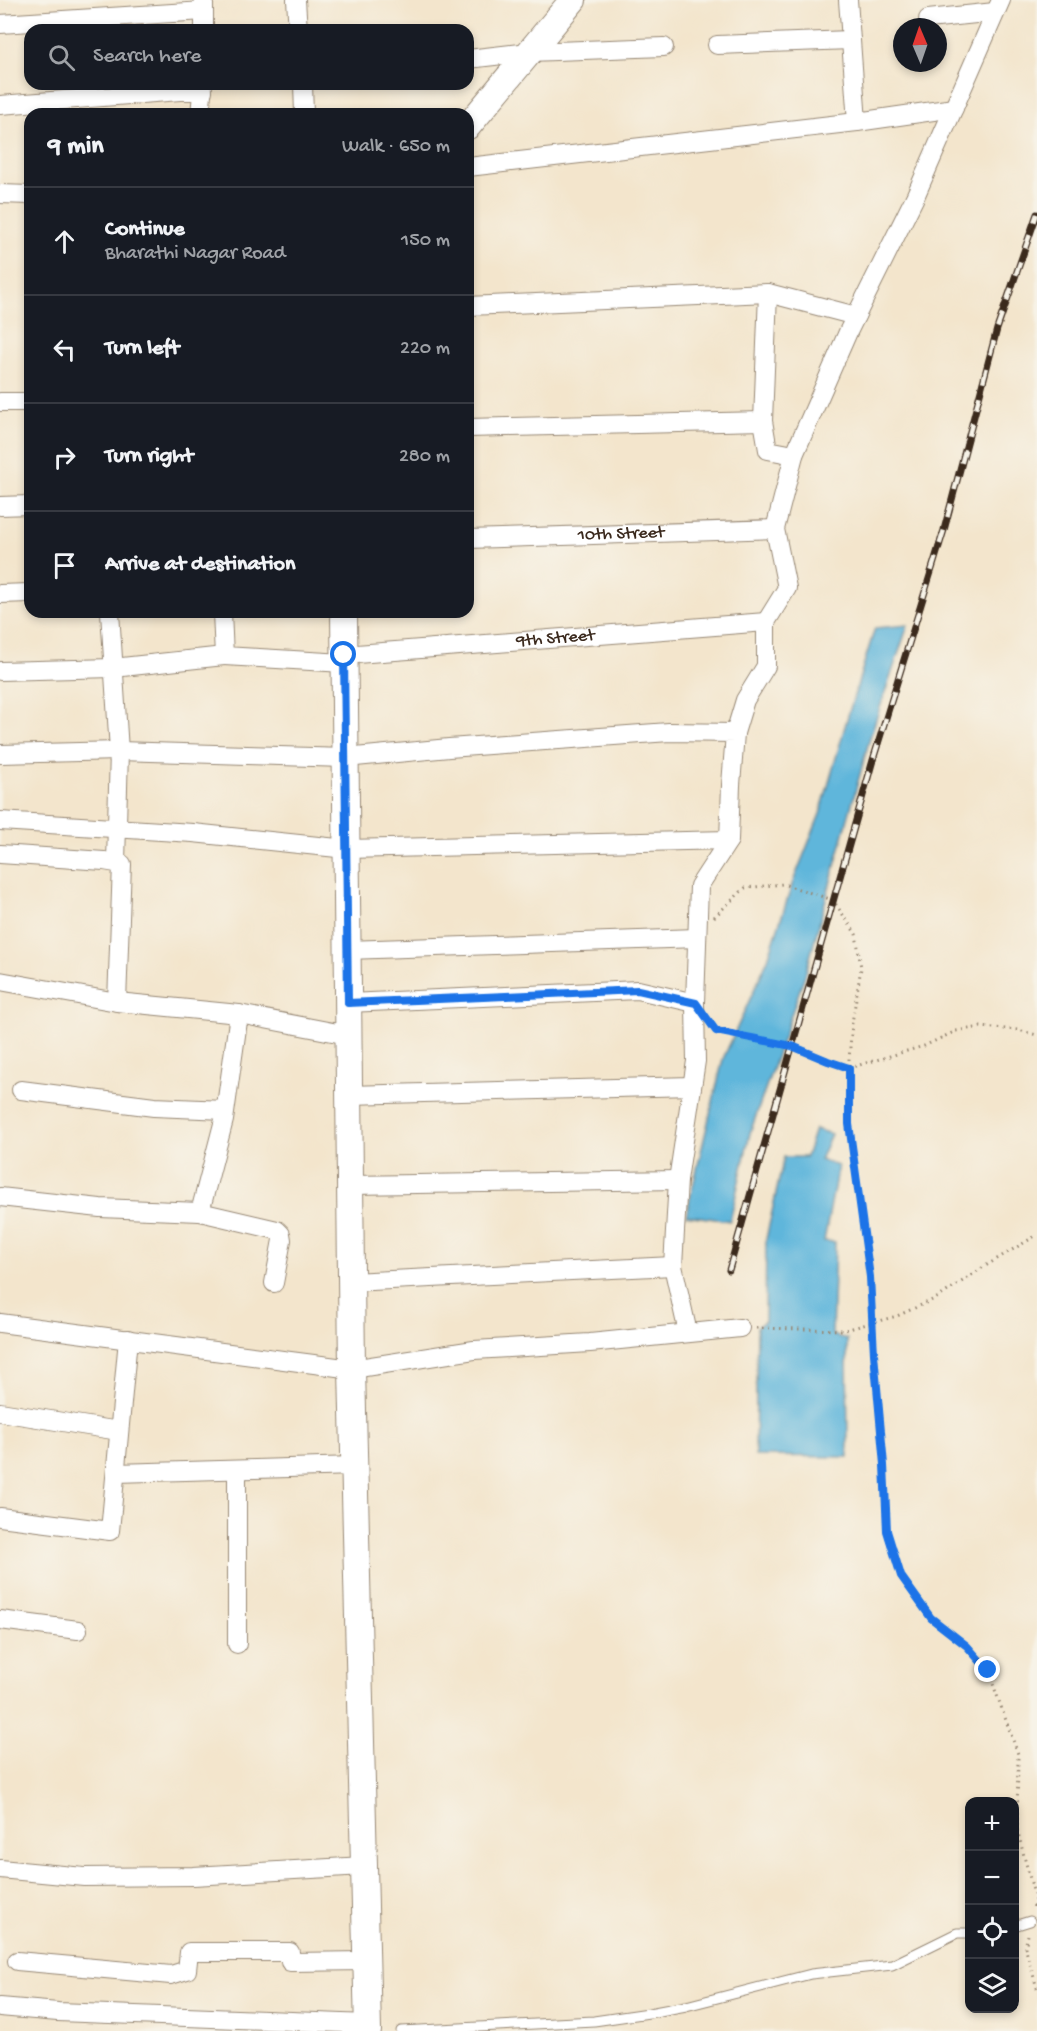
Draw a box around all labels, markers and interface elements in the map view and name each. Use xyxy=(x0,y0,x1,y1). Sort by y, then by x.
north arrow xyxy=(893,18,947,72)
search box xyxy=(24,24,474,90)
icon: search xyxy=(45,41,78,74)
text: Search here xyxy=(93,44,201,70)
text: 9 min xyxy=(48,132,104,163)
text: Walk · 650 m xyxy=(342,136,450,159)
text: Continue xyxy=(105,217,185,243)
icon: ahead xyxy=(48,225,81,258)
text: 150 m xyxy=(401,230,450,253)
text: Bharathi Nagar Road xyxy=(105,243,285,266)
icon: left xyxy=(48,333,81,366)
text: Turn left xyxy=(105,336,179,362)
text: 220 m xyxy=(400,338,450,361)
icon: right xyxy=(48,441,81,474)
text: Turn right xyxy=(105,444,193,470)
text: 280 m xyxy=(399,446,450,469)
street label: 10th Street xyxy=(576,522,666,546)
icon: arrive xyxy=(48,549,81,582)
text: Arrive at destination xyxy=(105,552,295,578)
street label: 9th Street xyxy=(514,625,597,652)
route start xyxy=(330,641,356,667)
route end xyxy=(974,1656,1000,1682)
map controls xyxy=(965,1797,1019,2013)
button: + xyxy=(965,1797,1019,1851)
button: − xyxy=(965,1851,1019,1905)
button: locate xyxy=(965,1905,1019,1959)
button: layers xyxy=(965,1959,1019,2013)

